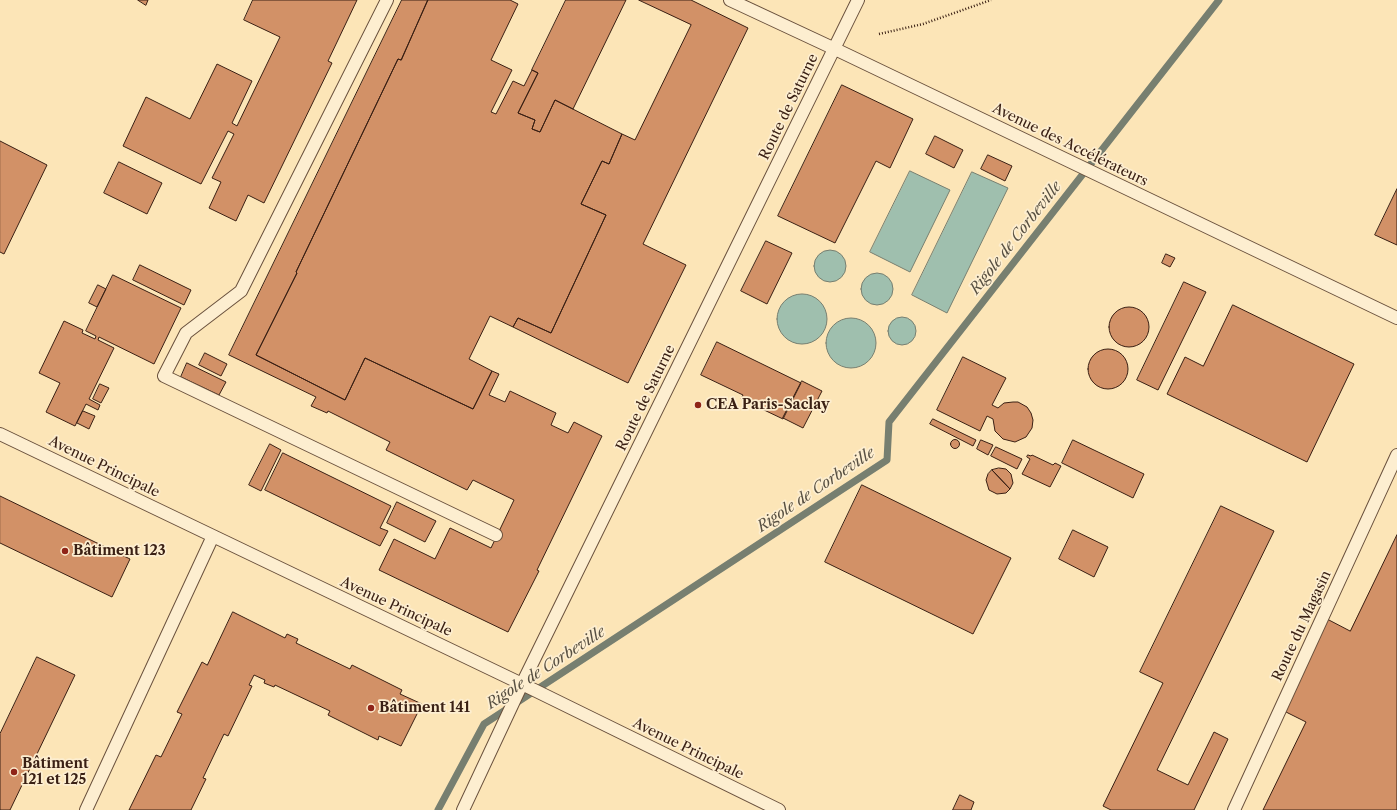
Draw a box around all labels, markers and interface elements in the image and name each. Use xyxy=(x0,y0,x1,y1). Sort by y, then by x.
street label: Route de Saturne xyxy=(756,51,822,163)
street label: Avenue des Accélérateurs xyxy=(989,100,1151,190)
water label: Rigole de Corbeville xyxy=(966,178,1066,298)
street label: Route de Saturne xyxy=(613,342,679,454)
place label: CEA Paris-Saclay xyxy=(706,397,830,413)
marker: CEA Paris-Saclay xyxy=(693,400,703,410)
street label: Avenue Principale xyxy=(46,433,162,501)
water label: Rigole de Corbeville xyxy=(754,444,878,536)
place label: Bâtiment 123 xyxy=(73,543,166,559)
marker: Bâtiment 123 xyxy=(60,546,70,556)
street label: Route du Magasin xyxy=(1269,568,1335,684)
street label: Avenue Principale xyxy=(337,574,455,640)
water label: Rigole de Corbeville xyxy=(483,623,609,713)
place label: Bâtiment 141 xyxy=(379,700,470,716)
marker: Bâtiment 141 xyxy=(366,703,376,713)
street label: Avenue Principale xyxy=(630,715,746,783)
place label: Bâtiment 121 et 125 xyxy=(22,756,89,788)
marker: Bâtiment 121 et 125 xyxy=(9,767,19,777)

